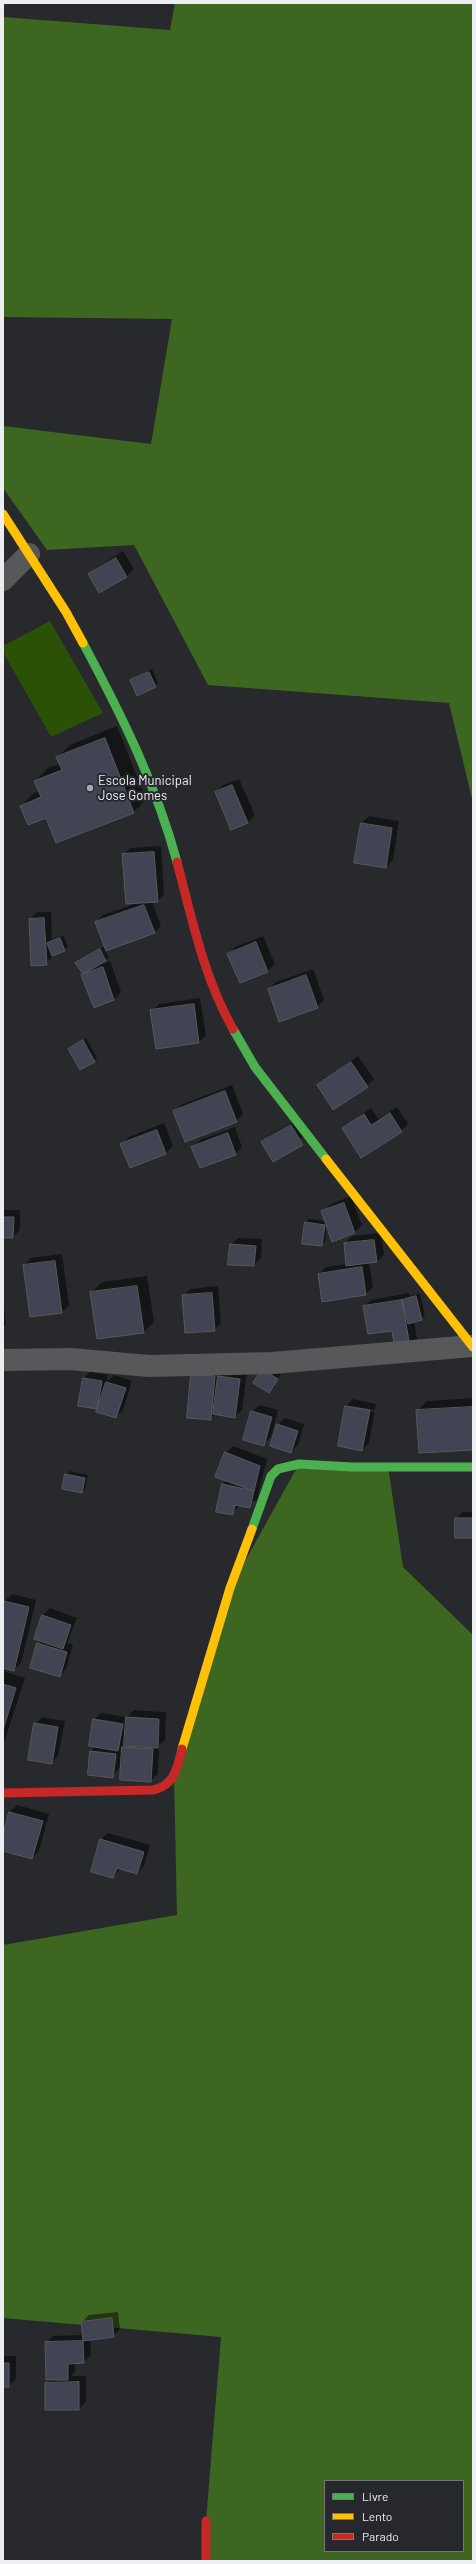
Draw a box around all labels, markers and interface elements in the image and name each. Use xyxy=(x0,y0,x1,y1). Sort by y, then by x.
place label: Escola Municipal Jose Gomes xyxy=(98,773,192,804)
marker: Escola Municipal Jose Gomes xyxy=(85,783,95,793)
legend xyxy=(324,2480,464,2552)
text: Livre xyxy=(362,2489,388,2503)
text: Lento xyxy=(362,2509,392,2523)
text: Parado xyxy=(362,2529,399,2543)

